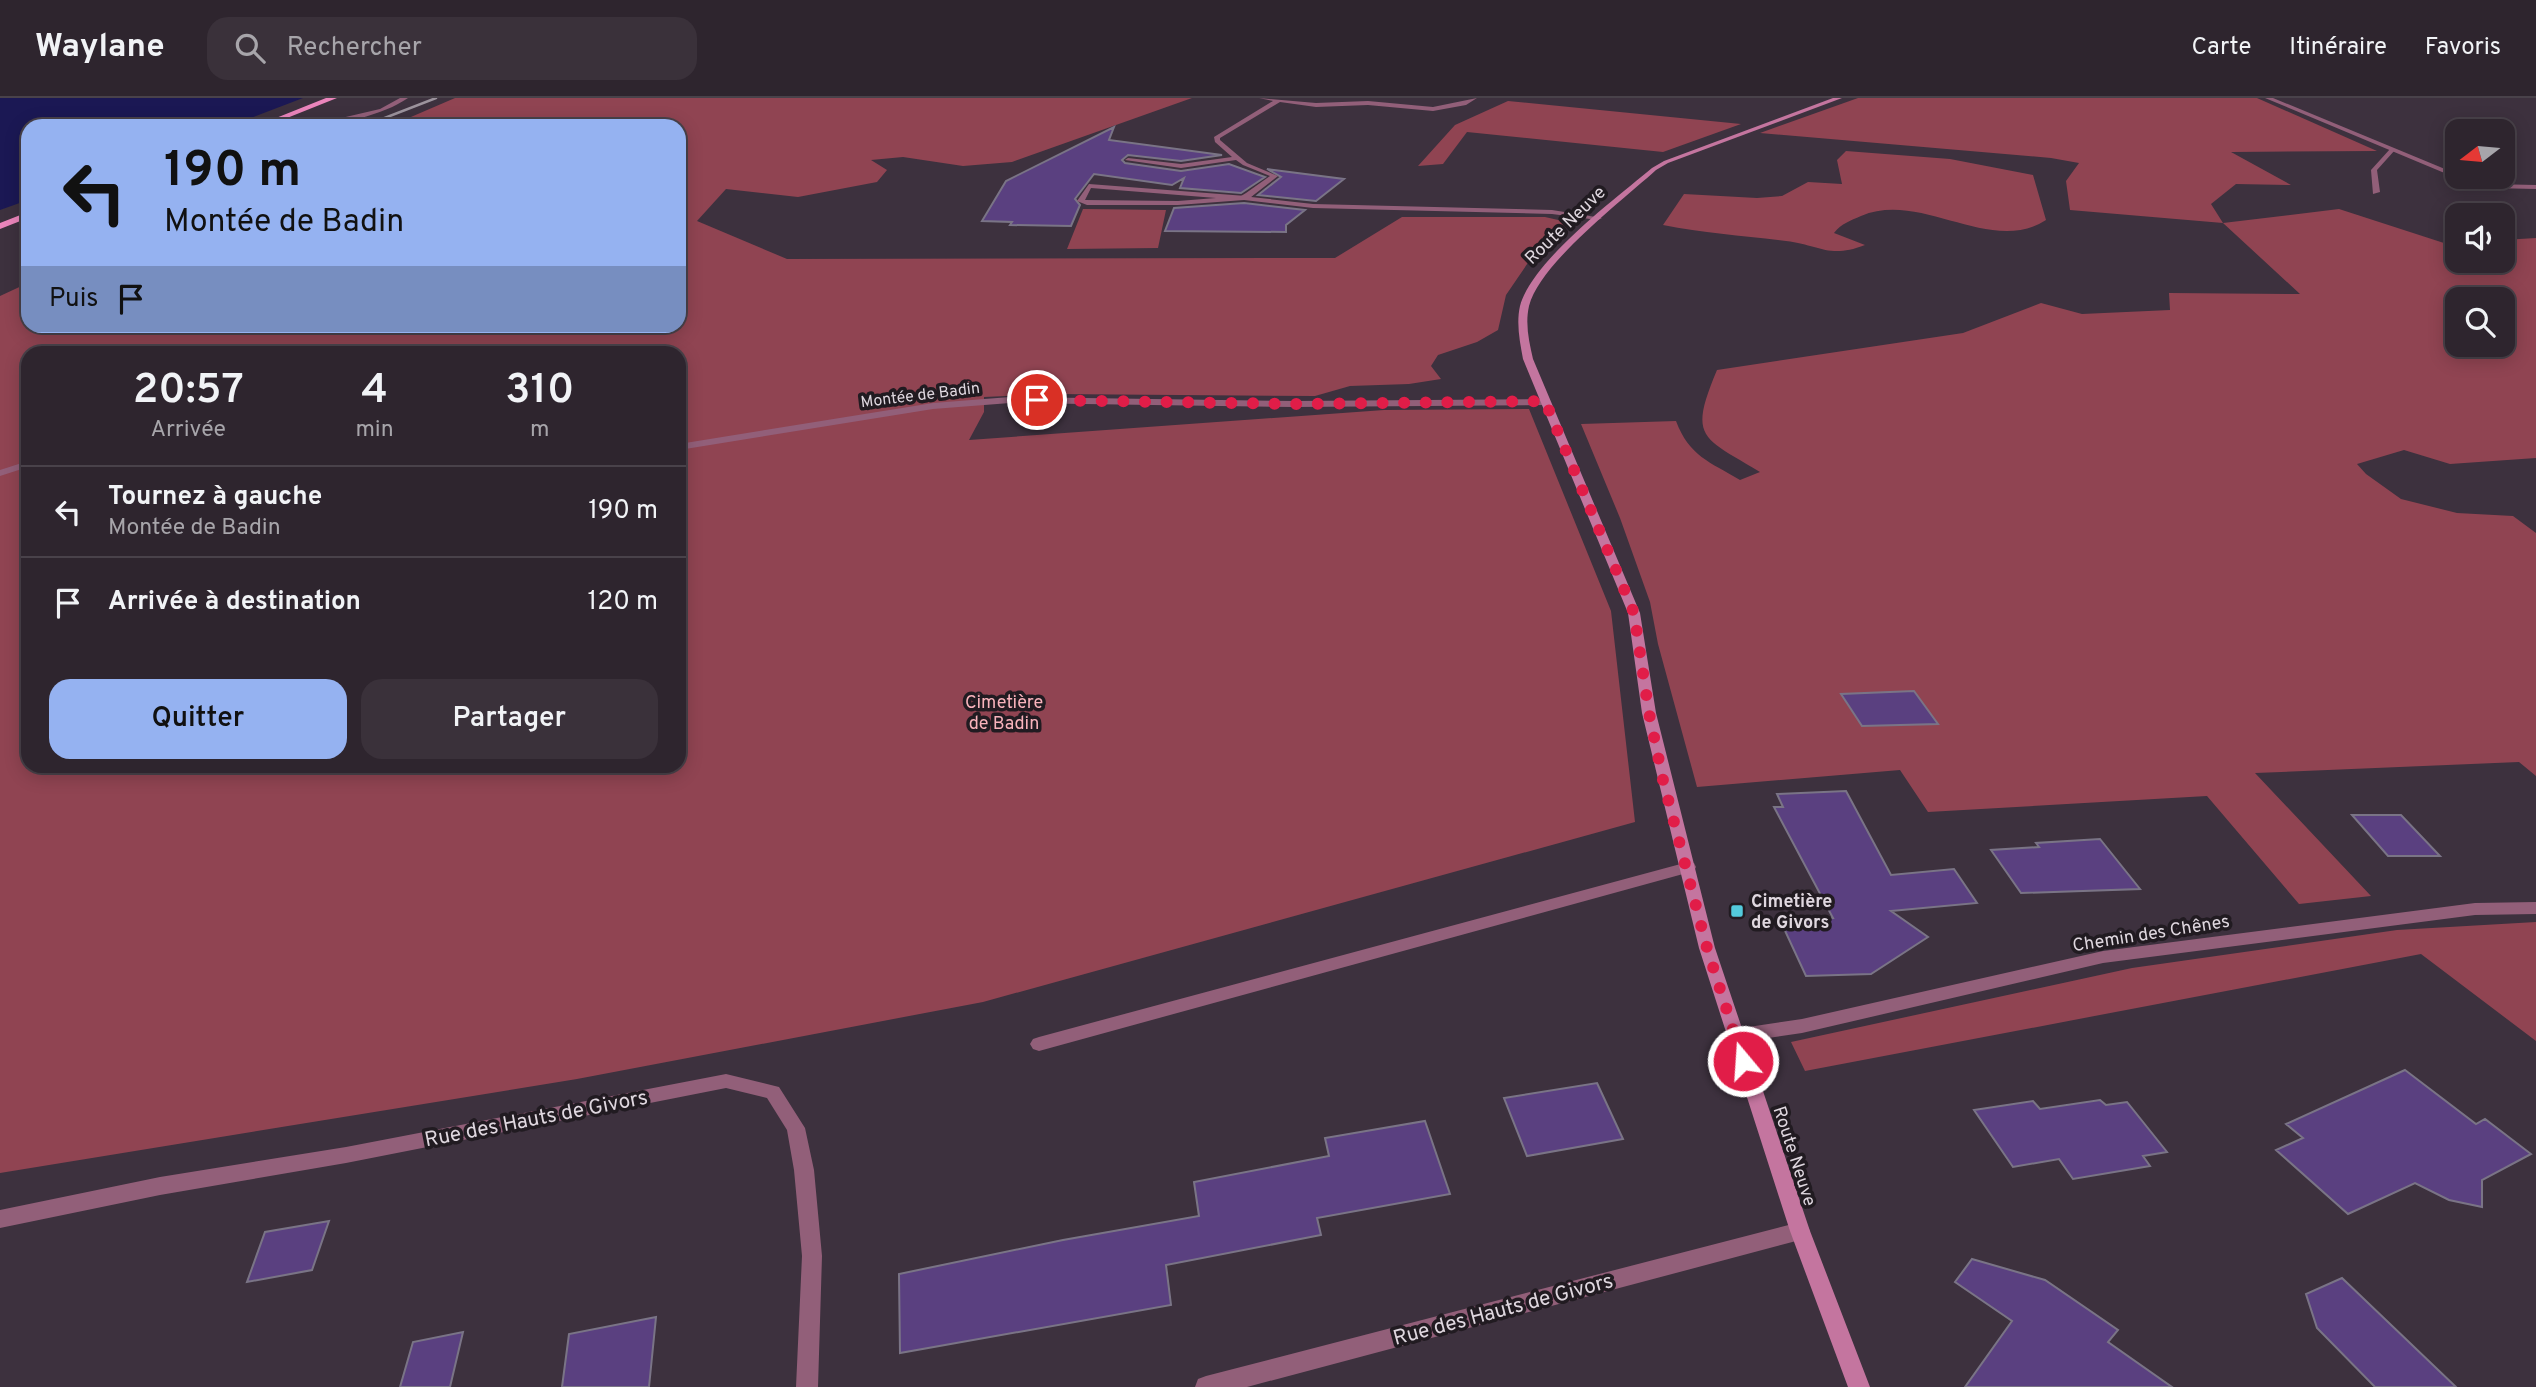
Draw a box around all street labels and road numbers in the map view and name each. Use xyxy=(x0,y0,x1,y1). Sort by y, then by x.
street label: Route Neuve xyxy=(1521,182,1611,270)
street label: Montée de Badin xyxy=(859,379,981,413)
street label: Chemin des Chênes xyxy=(2071,911,2231,958)
street label: Rue des Hauts de Givors xyxy=(422,1085,650,1154)
street label: Route Neuve xyxy=(1767,1104,1821,1209)
street label: Rue des Hauts de Givors xyxy=(1390,1268,1616,1353)

